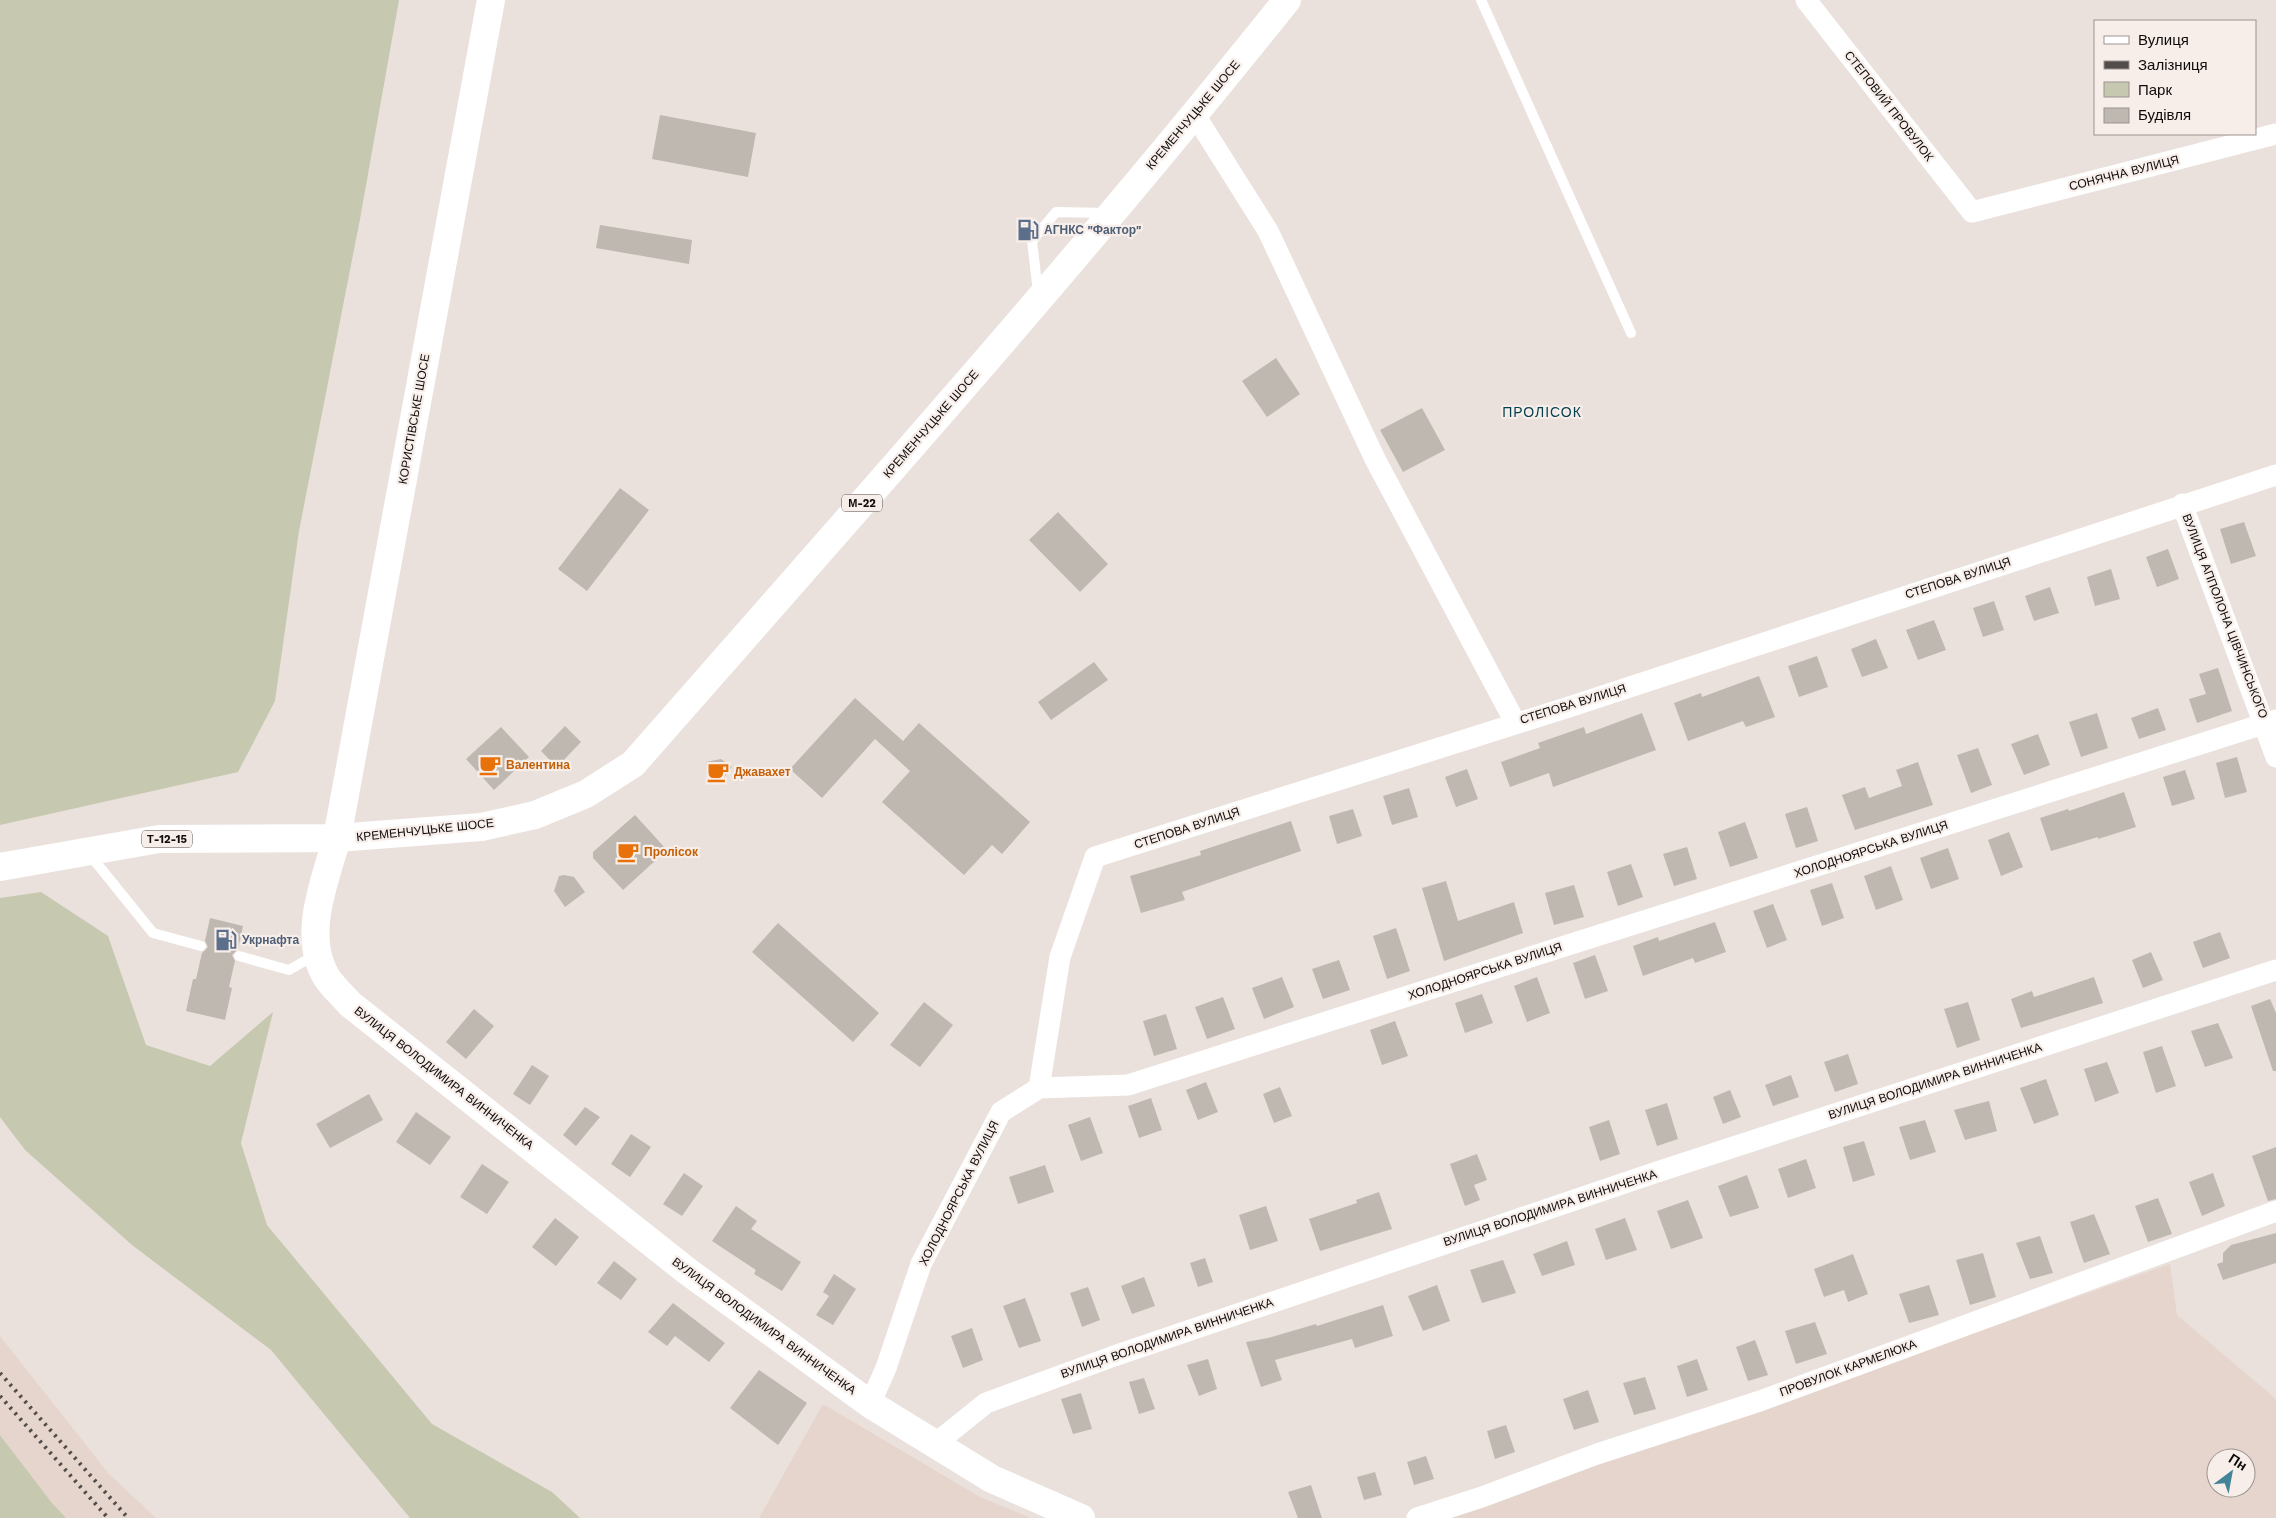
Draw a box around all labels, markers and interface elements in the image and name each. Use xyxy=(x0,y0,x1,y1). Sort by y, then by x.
legend xyxy=(2094,20,2256,135)
text: Вулиця xyxy=(2138,31,2189,49)
street label: СТЕПОВИЙ ПРОВУЛОК xyxy=(1842,48,1937,164)
text: Залізниця xyxy=(2138,56,2208,74)
street label: КРЕМЕНЧУЦЬКЕ ШОСЕ xyxy=(1143,58,1243,172)
text: Парк xyxy=(2138,81,2172,99)
text: Будівля xyxy=(2138,106,2191,124)
street label: СОНЯЧНА ВУЛИЦЯ xyxy=(2068,153,2180,193)
fuel station icon: АГНКС "Фактор" xyxy=(1015,217,1041,243)
place label: АГНКС "Фактор" xyxy=(1044,223,1141,237)
street label: КОРИСТІВСЬКЕ ШОСЕ xyxy=(396,353,432,485)
street label: КРЕМЕНЧУЦЬКЕ ШОСЕ xyxy=(880,367,982,481)
district label: ПРОЛІСОК xyxy=(1502,404,1582,420)
road number: М-22 xyxy=(842,494,882,512)
street label: ВУЛИЦЯ АППОЛОНА ЦІВЧИНСЬКОГО xyxy=(2179,512,2271,720)
street label: СТЕПОВА ВУЛИЦЯ xyxy=(1903,554,2013,602)
street label: СТЕПОВА ВУЛИЦЯ xyxy=(1518,681,1628,727)
cafe icon: Валентина xyxy=(477,752,503,778)
place label: Валентина xyxy=(506,758,570,772)
cafe icon: Джавахет xyxy=(705,759,731,785)
place label: Джавахет xyxy=(734,765,791,779)
street label: СТЕПОВА ВУЛИЦЯ xyxy=(1132,804,1242,852)
street label: КРЕМЕНЧУЦЬКЕ ШОСЕ xyxy=(356,816,494,844)
street label: ХОЛОДНОЯРСЬКА ВУЛИЦЯ xyxy=(1792,818,1950,880)
road number: Т-12-15 xyxy=(142,831,192,848)
cafe icon: Пролісок xyxy=(615,839,641,865)
place label: Пролісок xyxy=(644,845,699,859)
fuel station icon: Укрнафта xyxy=(213,927,239,953)
place label: Укрнафта xyxy=(242,933,299,947)
street label: ХОЛОДНОЯРСЬКА ВУЛИЦЯ xyxy=(1406,940,1564,1002)
street label: ВУЛИЦЯ ВОЛОДИМИРА ВИННИЧЕНКА xyxy=(352,1004,536,1152)
street label: ВУЛИЦЯ ВОЛОДИМИРА ВИННИЧЕНКА xyxy=(1826,1040,2044,1122)
street label: ХОЛОДНОЯРСЬКА ВУЛИЦЯ xyxy=(916,1118,1002,1268)
street label: ВУЛИЦЯ ВОЛОДИМИРА ВИННИЧЕНКА xyxy=(1441,1167,1659,1249)
street label: ВУЛИЦЯ ВОЛОДИМИРА ВИННИЧЕНКА xyxy=(669,1255,859,1397)
street label: ВУЛИЦЯ ВОЛОДИМИРА ВИННИЧЕНКА xyxy=(1059,1295,1275,1381)
street label: ПРОВУЛОК КАРМЕЛЮКА xyxy=(1778,1337,1918,1399)
north arrow xyxy=(2206,1448,2256,1498)
text: Пн xyxy=(2226,1450,2250,1474)

